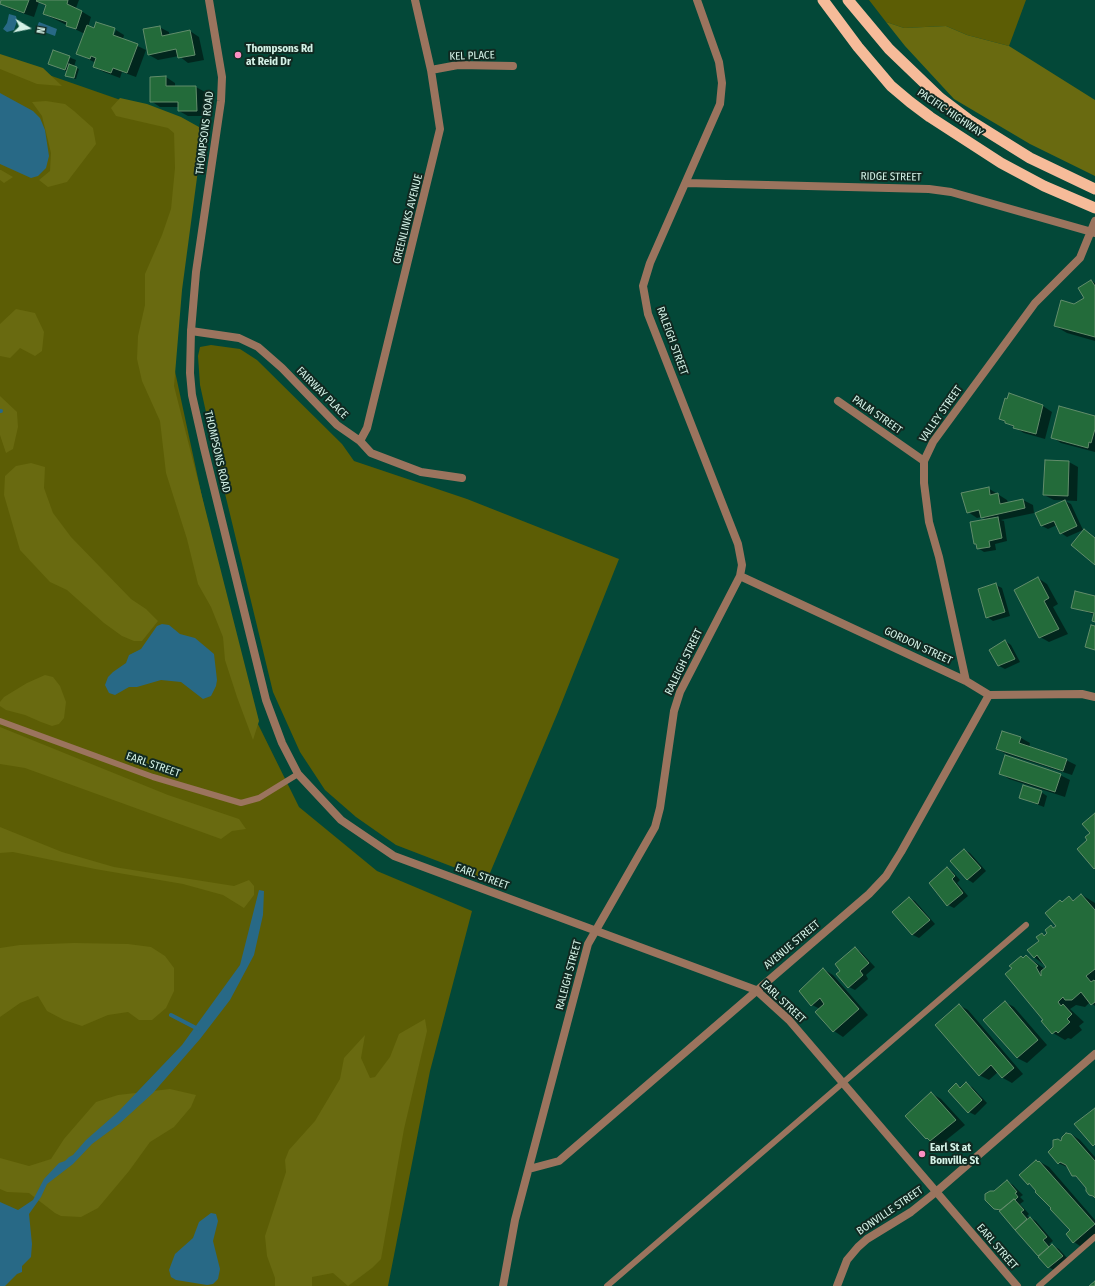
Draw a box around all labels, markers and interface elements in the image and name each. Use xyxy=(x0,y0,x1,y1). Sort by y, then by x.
north arrow xyxy=(8,8,48,48)
text: N xyxy=(33,26,47,35)
place label: Thompsons Rd at Reid Dr xyxy=(246,42,313,68)
street label: KEL PLACE xyxy=(449,49,495,63)
marker: Thompsons Rd at Reid Dr xyxy=(233,50,243,60)
street label: PACIFIC HIGHWAY xyxy=(915,86,985,140)
street label: THOMPSONS ROAD xyxy=(193,91,217,175)
street label: RIDGE STREET xyxy=(860,170,922,184)
street label: GREENLINKS AVENUE xyxy=(390,173,426,265)
street label: RALEIGH STREET xyxy=(653,305,691,377)
street label: FAIRWAY PLACE xyxy=(293,364,351,422)
street label: VALLEY STREET xyxy=(917,383,965,445)
street label: PALM STREET xyxy=(850,393,904,437)
street label: THOMPSONS ROAD xyxy=(201,410,233,494)
street label: GORDON STREET xyxy=(882,624,954,668)
street label: RALEIGH STREET xyxy=(662,627,706,697)
street label: EARL STREET xyxy=(124,750,182,780)
street label: EARL STREET xyxy=(453,861,511,893)
street label: AVENUE STREET xyxy=(761,918,823,972)
street label: RALEIGH STREET xyxy=(553,939,585,1011)
street label: EARL STREET xyxy=(758,978,808,1026)
place label: Earl St at Bonville St xyxy=(930,1141,979,1167)
marker: Earl St at Bonville St xyxy=(917,1149,927,1159)
street label: BONVILLE STREET xyxy=(854,1184,926,1238)
street label: EARL STREET xyxy=(974,1221,1020,1273)

